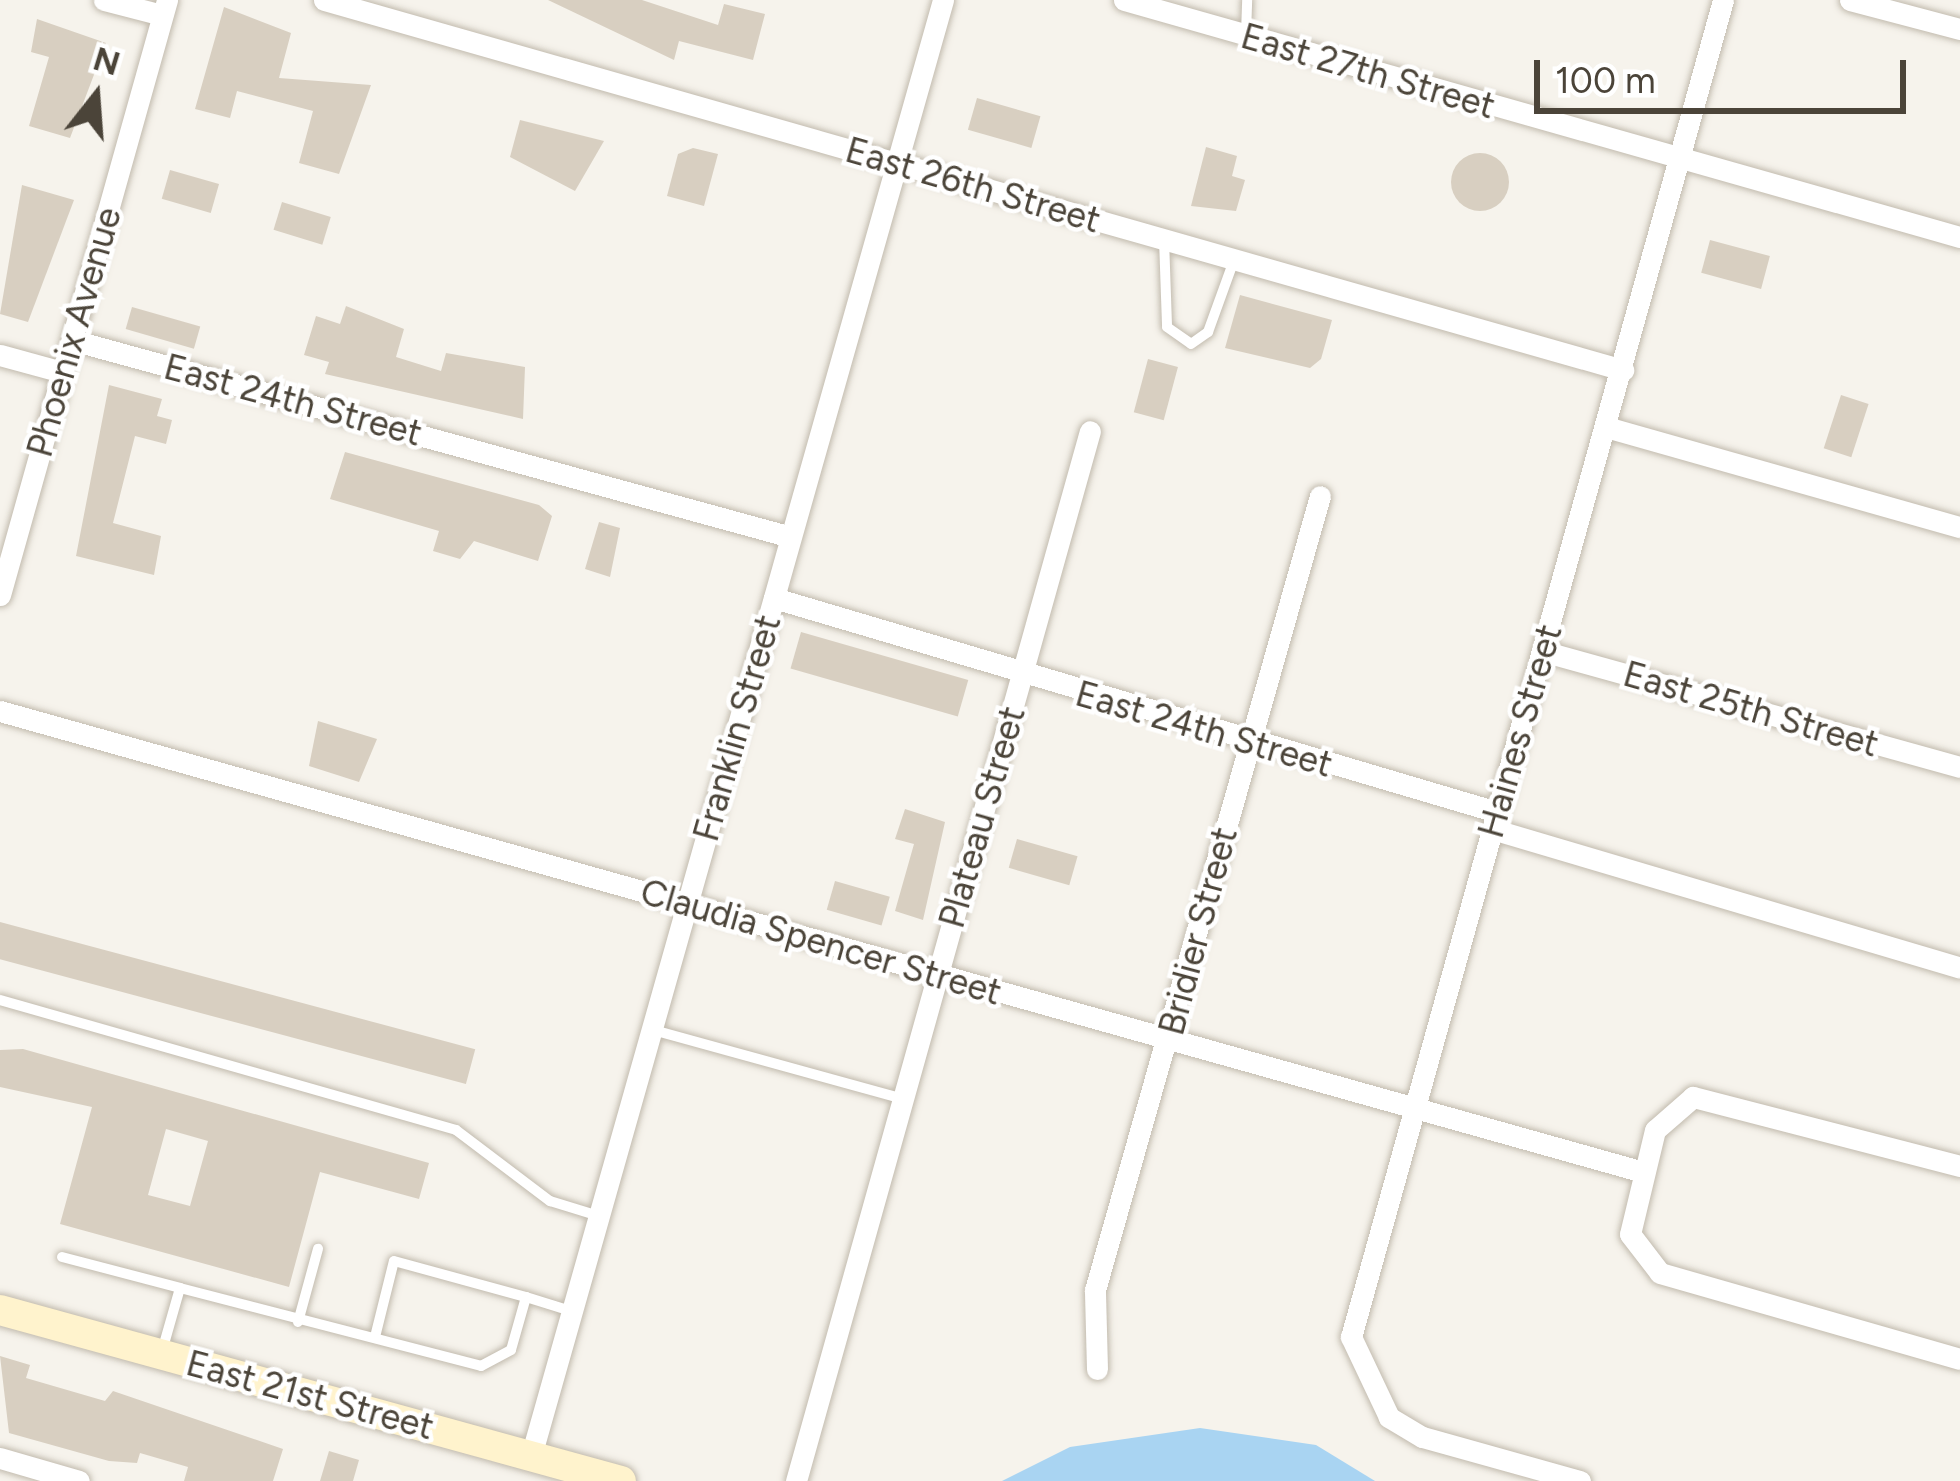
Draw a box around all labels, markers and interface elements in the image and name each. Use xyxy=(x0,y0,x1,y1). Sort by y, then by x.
street label: East 27th Street xyxy=(1236,14,1500,128)
north arrow xyxy=(36,36,156,156)
scale bar xyxy=(1540,36,1912,110)
text: N xyxy=(89,39,125,83)
text: 100 m xyxy=(1555,59,1656,102)
street label: East 26th Street xyxy=(841,128,1105,242)
street label: Phoenix Avenue xyxy=(18,202,130,462)
street label: East 24th Street xyxy=(160,345,426,455)
street label: Franklin Street xyxy=(684,610,790,846)
street label: Haines Street xyxy=(1469,619,1571,843)
street label: East 25th Street xyxy=(1619,652,1883,766)
street label: East 24th Street xyxy=(1071,672,1337,786)
street label: Plateau Street xyxy=(930,701,1034,933)
street label: Bridier Street xyxy=(1150,822,1246,1040)
street label: Claudia Spencer Street xyxy=(636,870,1006,1014)
street label: East 21st Street xyxy=(182,1341,438,1449)

